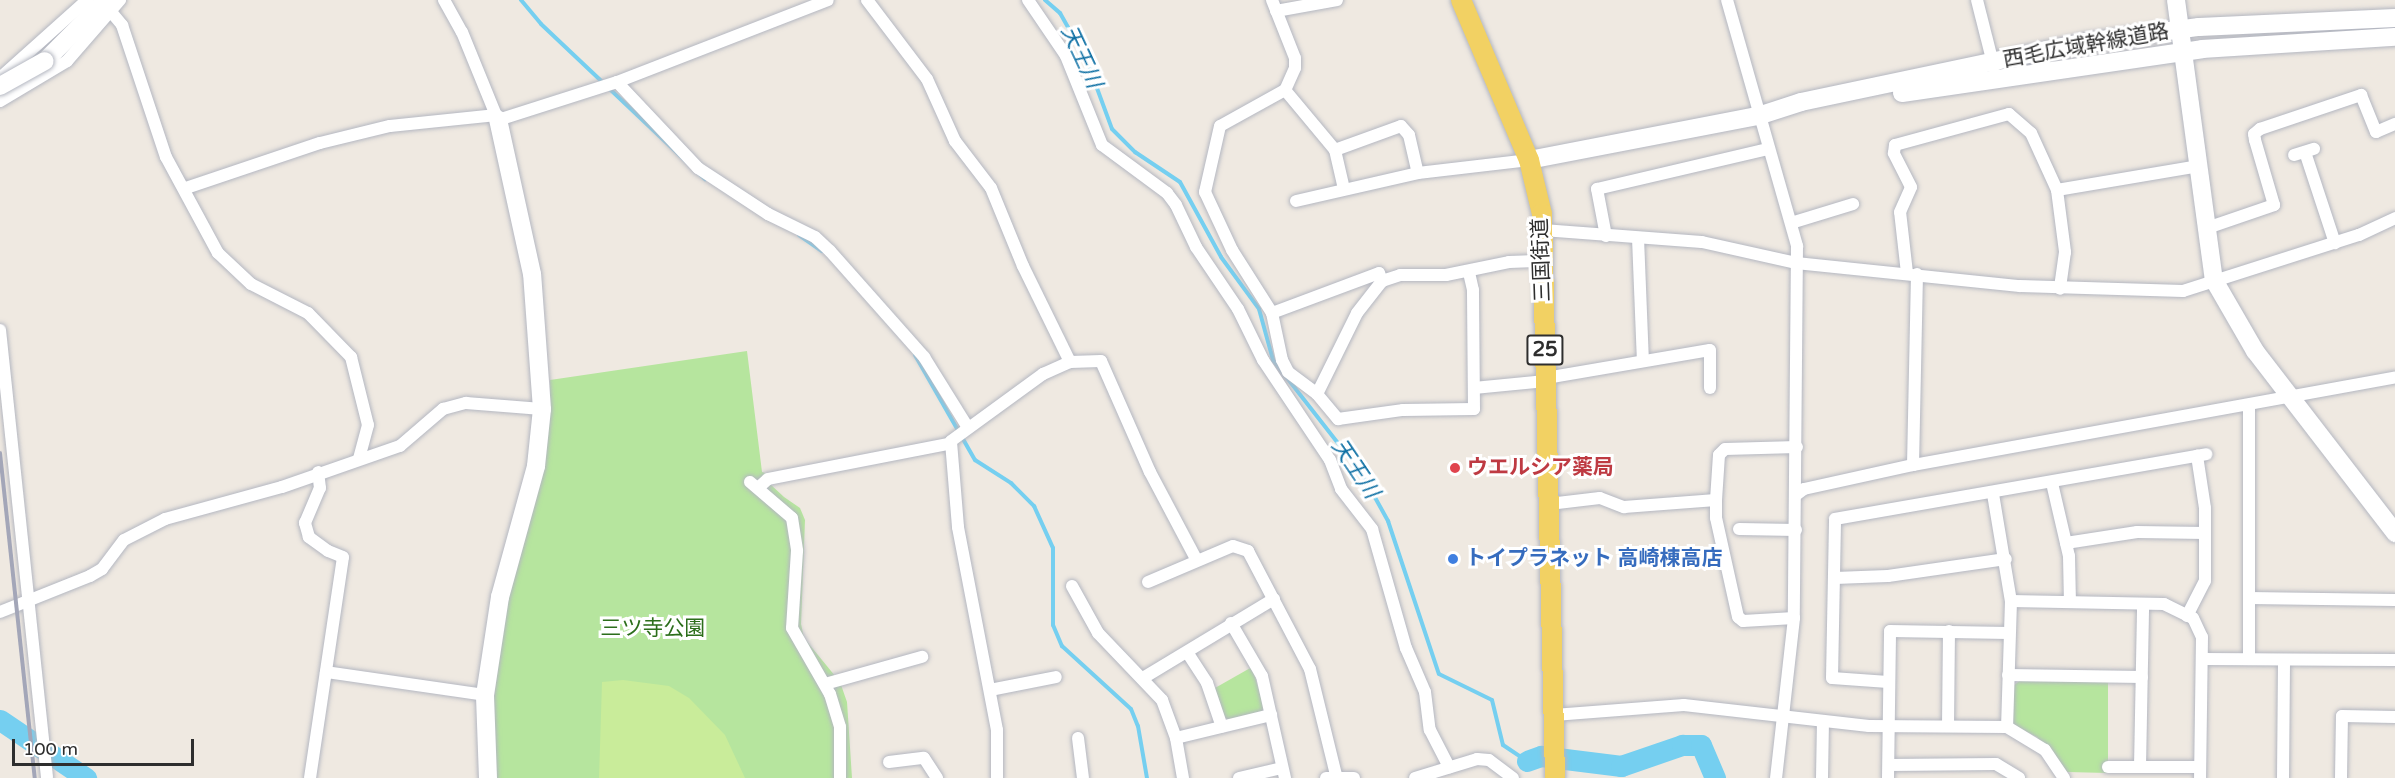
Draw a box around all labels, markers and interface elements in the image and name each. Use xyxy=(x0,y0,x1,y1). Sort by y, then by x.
street label: 西毛広域幹線道路 xyxy=(2001,19,2171,73)
water label: 天王川 xyxy=(1055,22,1107,92)
street label: 三国街道 xyxy=(1528,218,1556,302)
road number: 25 xyxy=(1526,333,1564,367)
water label: 天王川 xyxy=(1326,434,1384,504)
place label: ウエルシア薬局 xyxy=(1467,455,1614,481)
marker: ウエルシア薬局 xyxy=(1448,461,1462,475)
place label: トイプラネット 高崎棟高店 xyxy=(1465,546,1722,572)
marker: トイプラネット 高崎棟高店 xyxy=(1446,552,1460,566)
park label: 三ツ寺公園 xyxy=(601,616,705,642)
scale bar xyxy=(15,727,196,765)
text: 100 m xyxy=(23,738,78,760)

